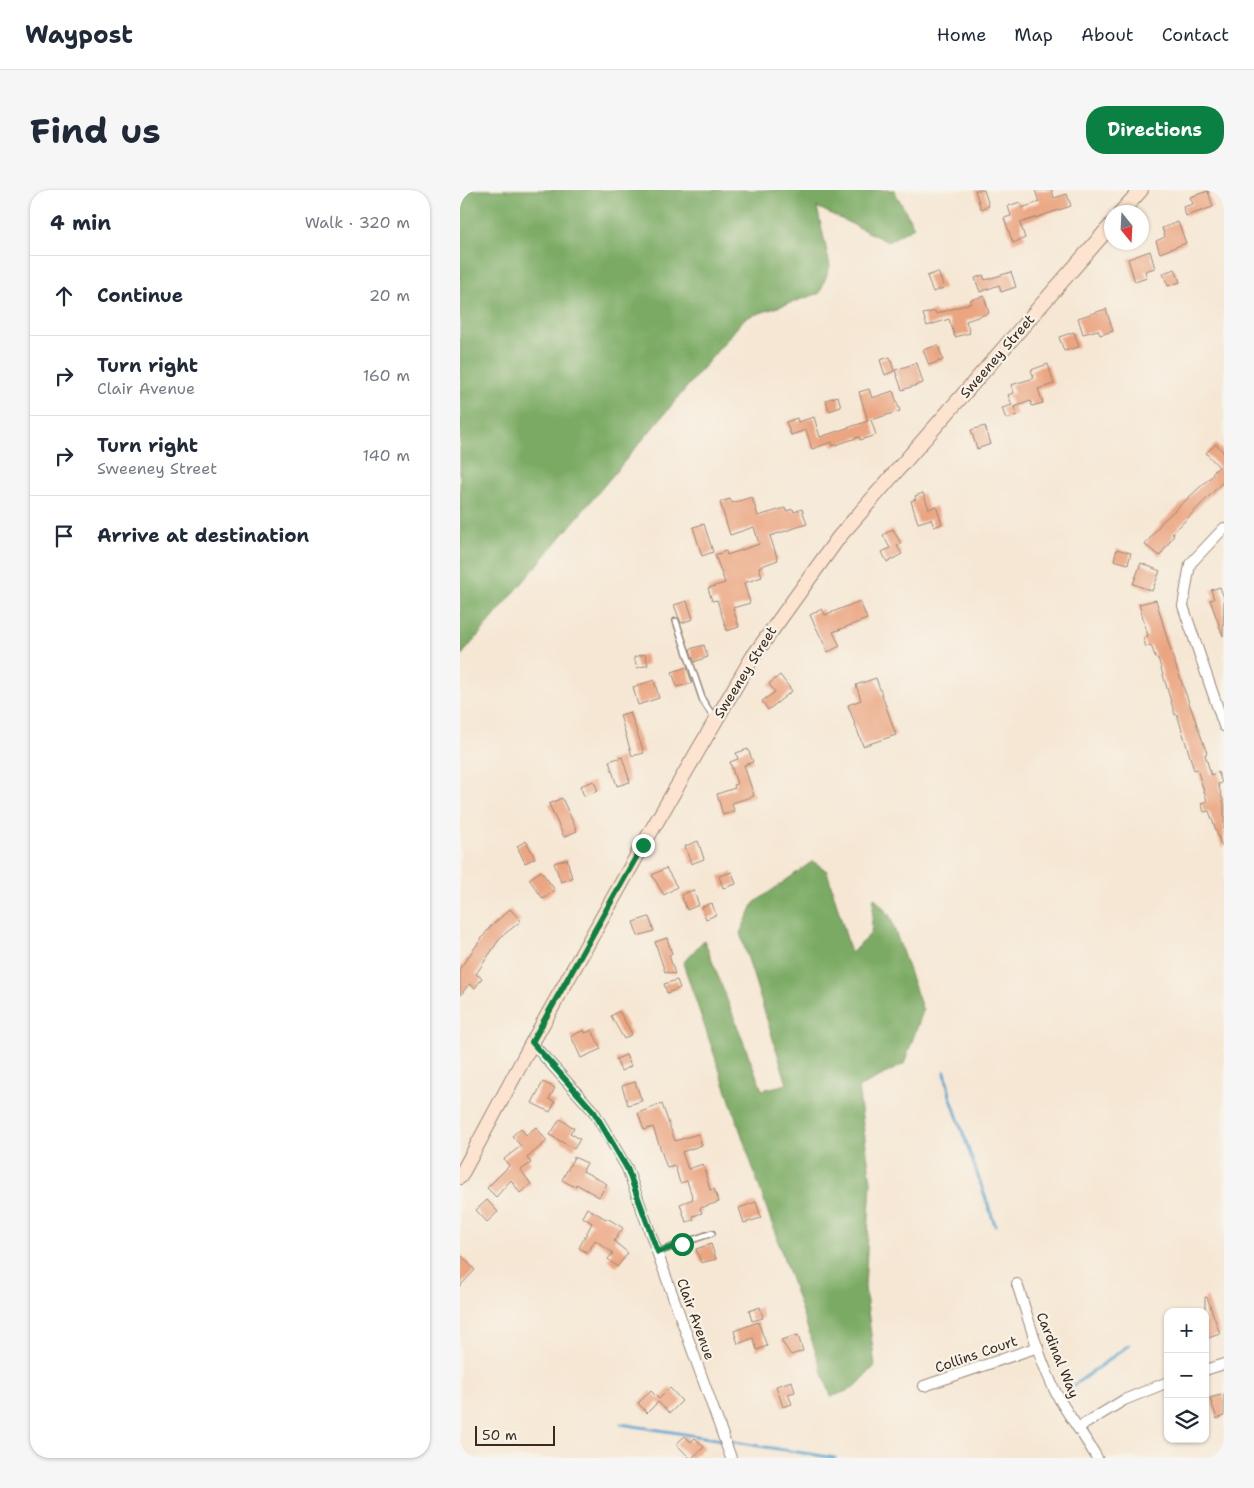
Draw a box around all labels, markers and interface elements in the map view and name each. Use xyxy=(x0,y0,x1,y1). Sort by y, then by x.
text: Waypost xyxy=(25,19,133,51)
text: Home xyxy=(937,23,986,47)
text: Map xyxy=(1014,23,1053,47)
text: About xyxy=(1081,23,1134,47)
text: Contact xyxy=(1162,23,1229,47)
button: Directions xyxy=(1086,106,1224,154)
text: Find us xyxy=(30,107,161,154)
north arrow xyxy=(1104,205,1149,250)
text: 4 min xyxy=(50,209,111,237)
text: Walk · 320 m xyxy=(305,212,410,233)
icon: ahead xyxy=(50,282,78,310)
text: Continue xyxy=(97,283,183,308)
text: 20 m xyxy=(369,285,410,306)
street label: Sweeney Street xyxy=(956,310,1038,402)
text: Turn right xyxy=(97,353,198,378)
icon: right xyxy=(50,362,78,390)
text: 160 m xyxy=(363,365,410,386)
text: Clair Avenue xyxy=(97,378,195,399)
text: Turn right xyxy=(97,433,198,458)
icon: right xyxy=(50,442,78,470)
text: 140 m xyxy=(363,445,410,466)
text: Sweeney Street xyxy=(97,458,217,479)
icon: arrive xyxy=(50,522,78,550)
text: Arrive at destination xyxy=(97,523,309,548)
street label: Sweeney Street xyxy=(710,623,780,721)
route end xyxy=(632,834,655,857)
route start xyxy=(671,1233,694,1256)
street label: Clair Avenue xyxy=(673,1276,719,1362)
map controls xyxy=(1164,1308,1209,1443)
button: + xyxy=(1164,1308,1209,1353)
street label: Cardinal Way xyxy=(1033,1309,1083,1401)
street label: Collins Court xyxy=(932,1331,1020,1377)
button: − xyxy=(1164,1353,1209,1398)
button: layers xyxy=(1164,1398,1209,1443)
scale bar xyxy=(475,1423,555,1446)
text: 50 m xyxy=(482,1426,517,1444)

